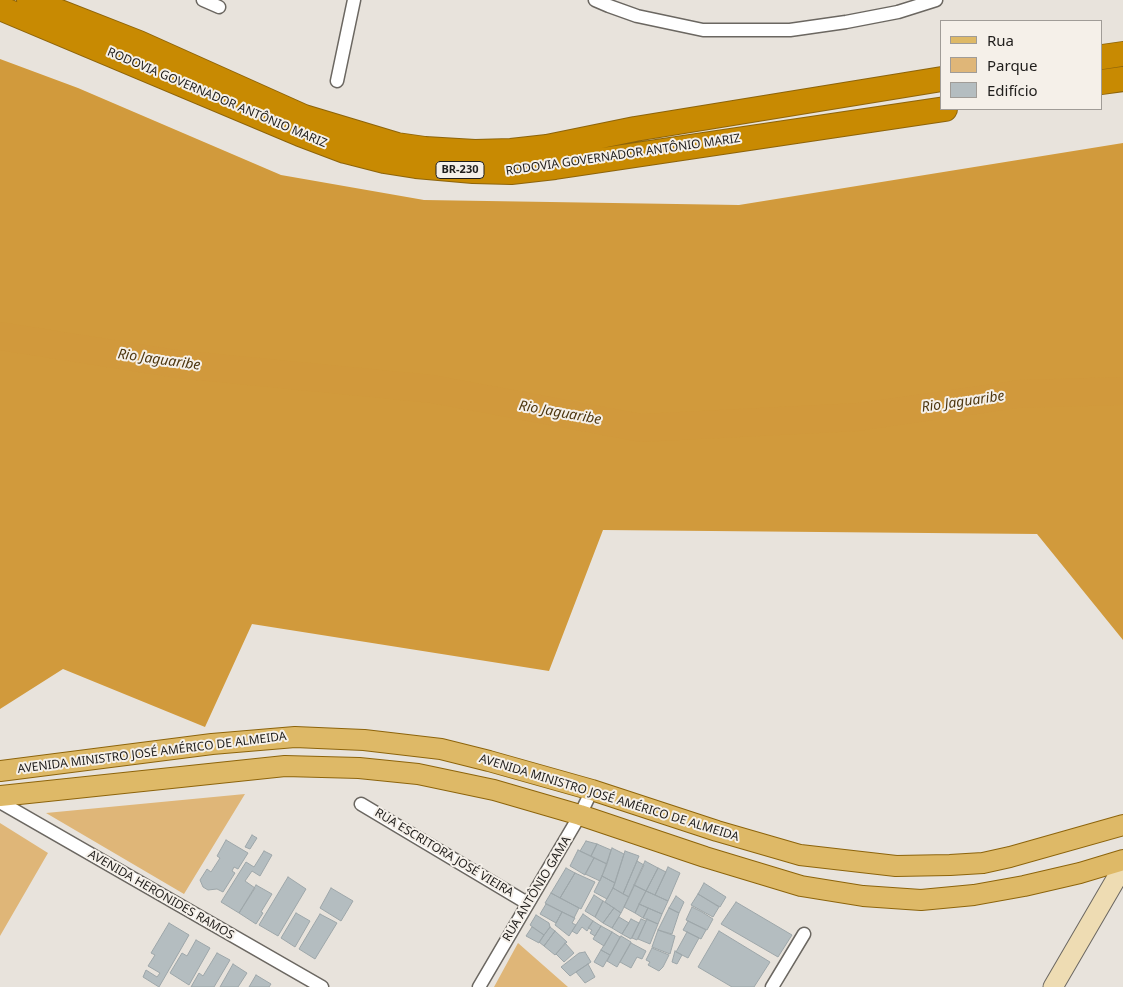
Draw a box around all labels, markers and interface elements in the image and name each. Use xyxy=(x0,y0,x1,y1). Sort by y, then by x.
legend xyxy=(940,20,1103,110)
text: Rua xyxy=(987,30,1014,50)
street label: RODOVIA GOVERNADOR ANTÔNIO MARIZ xyxy=(105,45,329,151)
text: Parque xyxy=(987,55,1037,75)
text: Edifício xyxy=(987,80,1038,100)
street label: RODOVIA GOVERNADOR ANTÔNIO MARIZ xyxy=(505,131,741,179)
road number: BR-230 xyxy=(436,162,484,178)
water label: Rio Jaguaribe xyxy=(117,346,201,374)
water label: Rio Jaguaribe xyxy=(921,388,1005,416)
water label: Rio Jaguaribe xyxy=(517,397,603,429)
street label: AVENIDA MINISTRO JOSÉ AMÉRICO DE ALMEIDA xyxy=(17,729,287,777)
street label: AVENIDA MINISTRO JOSÉ AMÉRICO DE ALMEIDA xyxy=(477,752,741,844)
street label: RUA ESCRITORA JOSÉ VIEIRA xyxy=(372,806,516,900)
street label: RUA ANTÔNIO GAMA xyxy=(500,834,574,944)
street label: AVENIDA HERONIDES RAMOS xyxy=(85,847,237,943)

